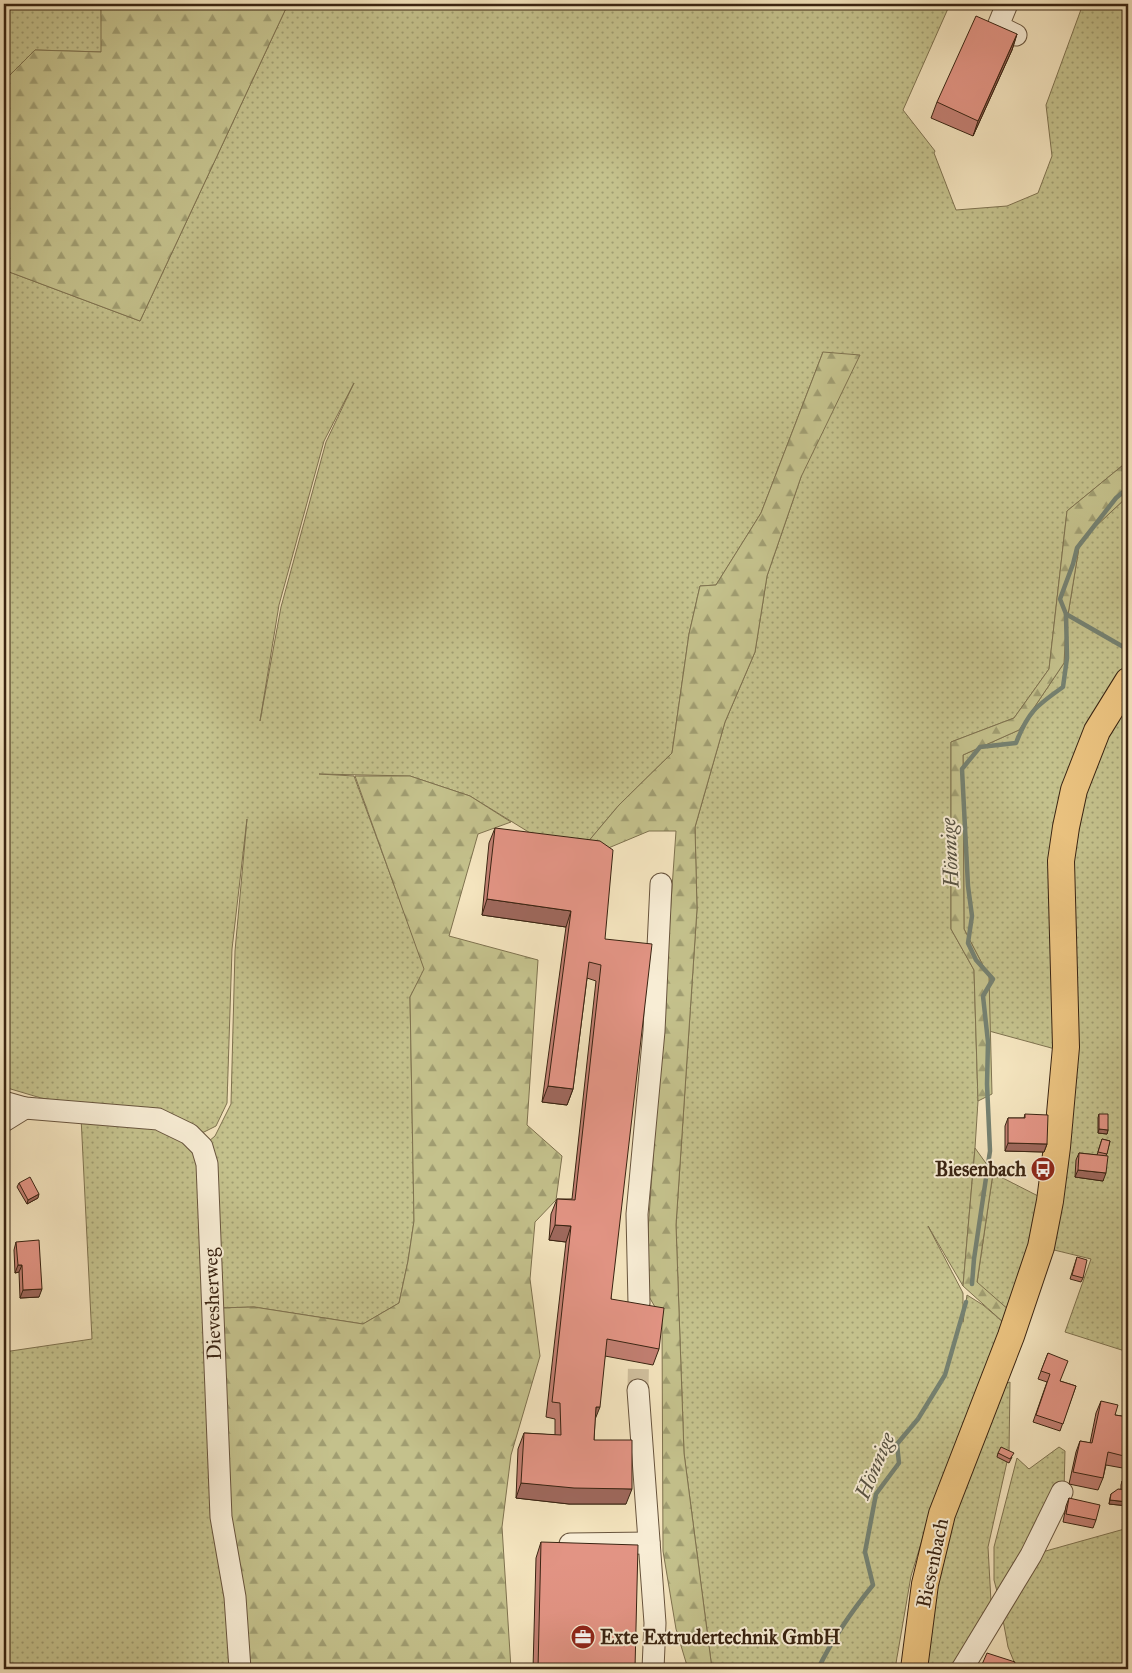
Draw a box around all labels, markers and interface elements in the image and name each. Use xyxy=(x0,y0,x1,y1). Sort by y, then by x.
water label: Hönnige xyxy=(935,816,965,890)
bus stop icon: Biesenbach xyxy=(1030,1156,1056,1182)
place label: Biesenbach xyxy=(935,1157,1027,1181)
street label: Dievesherweg xyxy=(198,1247,227,1360)
water label: Hönnige xyxy=(849,1428,901,1504)
street label: Biesenbach xyxy=(911,1516,953,1610)
office icon: Exte Extrudertechnik GmbH xyxy=(570,1624,596,1650)
place label: Exte Extrudertechnik GmbH xyxy=(600,1625,840,1649)

